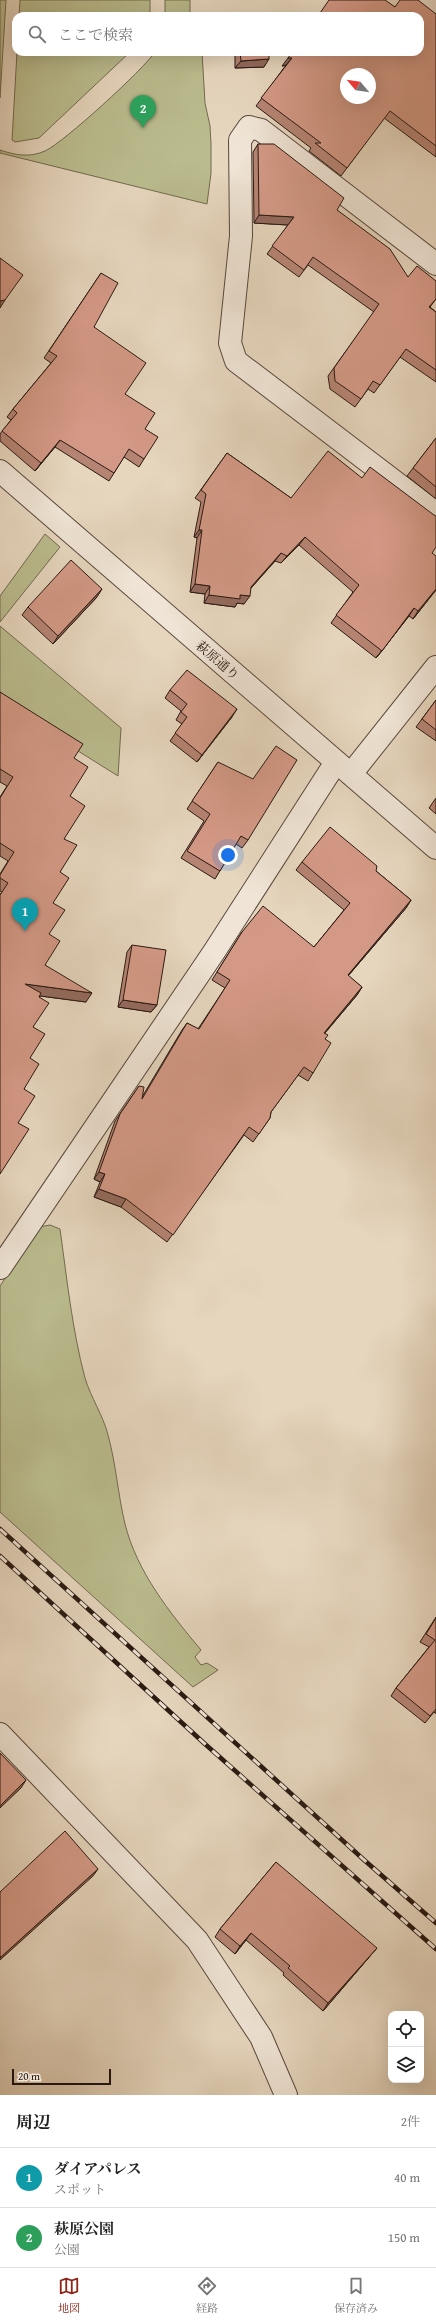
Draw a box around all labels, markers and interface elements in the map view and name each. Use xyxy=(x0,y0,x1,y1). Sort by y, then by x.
search box xyxy=(12,12,424,56)
icon: search xyxy=(26,23,48,45)
text: ここで検索 xyxy=(58,24,133,45)
north arrow xyxy=(340,68,376,104)
pin: 2 xyxy=(130,95,156,128)
street label: 萩原通り xyxy=(192,636,244,685)
your location xyxy=(218,845,238,865)
pin: 1 xyxy=(12,898,38,931)
map controls xyxy=(388,2011,424,2083)
button: locate xyxy=(388,2011,424,2047)
button: layers xyxy=(388,2047,424,2083)
scale bar xyxy=(12,2067,111,2086)
text: 20 m xyxy=(18,2068,40,2084)
text: 周辺 xyxy=(16,2109,50,2134)
text: 2件 xyxy=(401,2112,420,2131)
text: ダイアパレス xyxy=(54,2158,142,2179)
text: 1 xyxy=(26,2168,32,2187)
text: 40 m xyxy=(394,2168,420,2187)
text: スポット xyxy=(54,2180,106,2199)
text: 萩原公園 xyxy=(54,2218,114,2239)
text: 2 xyxy=(26,2228,32,2247)
text: 150 m xyxy=(388,2228,420,2247)
text: 公園 xyxy=(54,2240,80,2259)
tab: 地図 xyxy=(58,2275,80,2316)
tab: 経路 xyxy=(196,2275,218,2316)
tab: 保存済み xyxy=(334,2275,378,2316)

